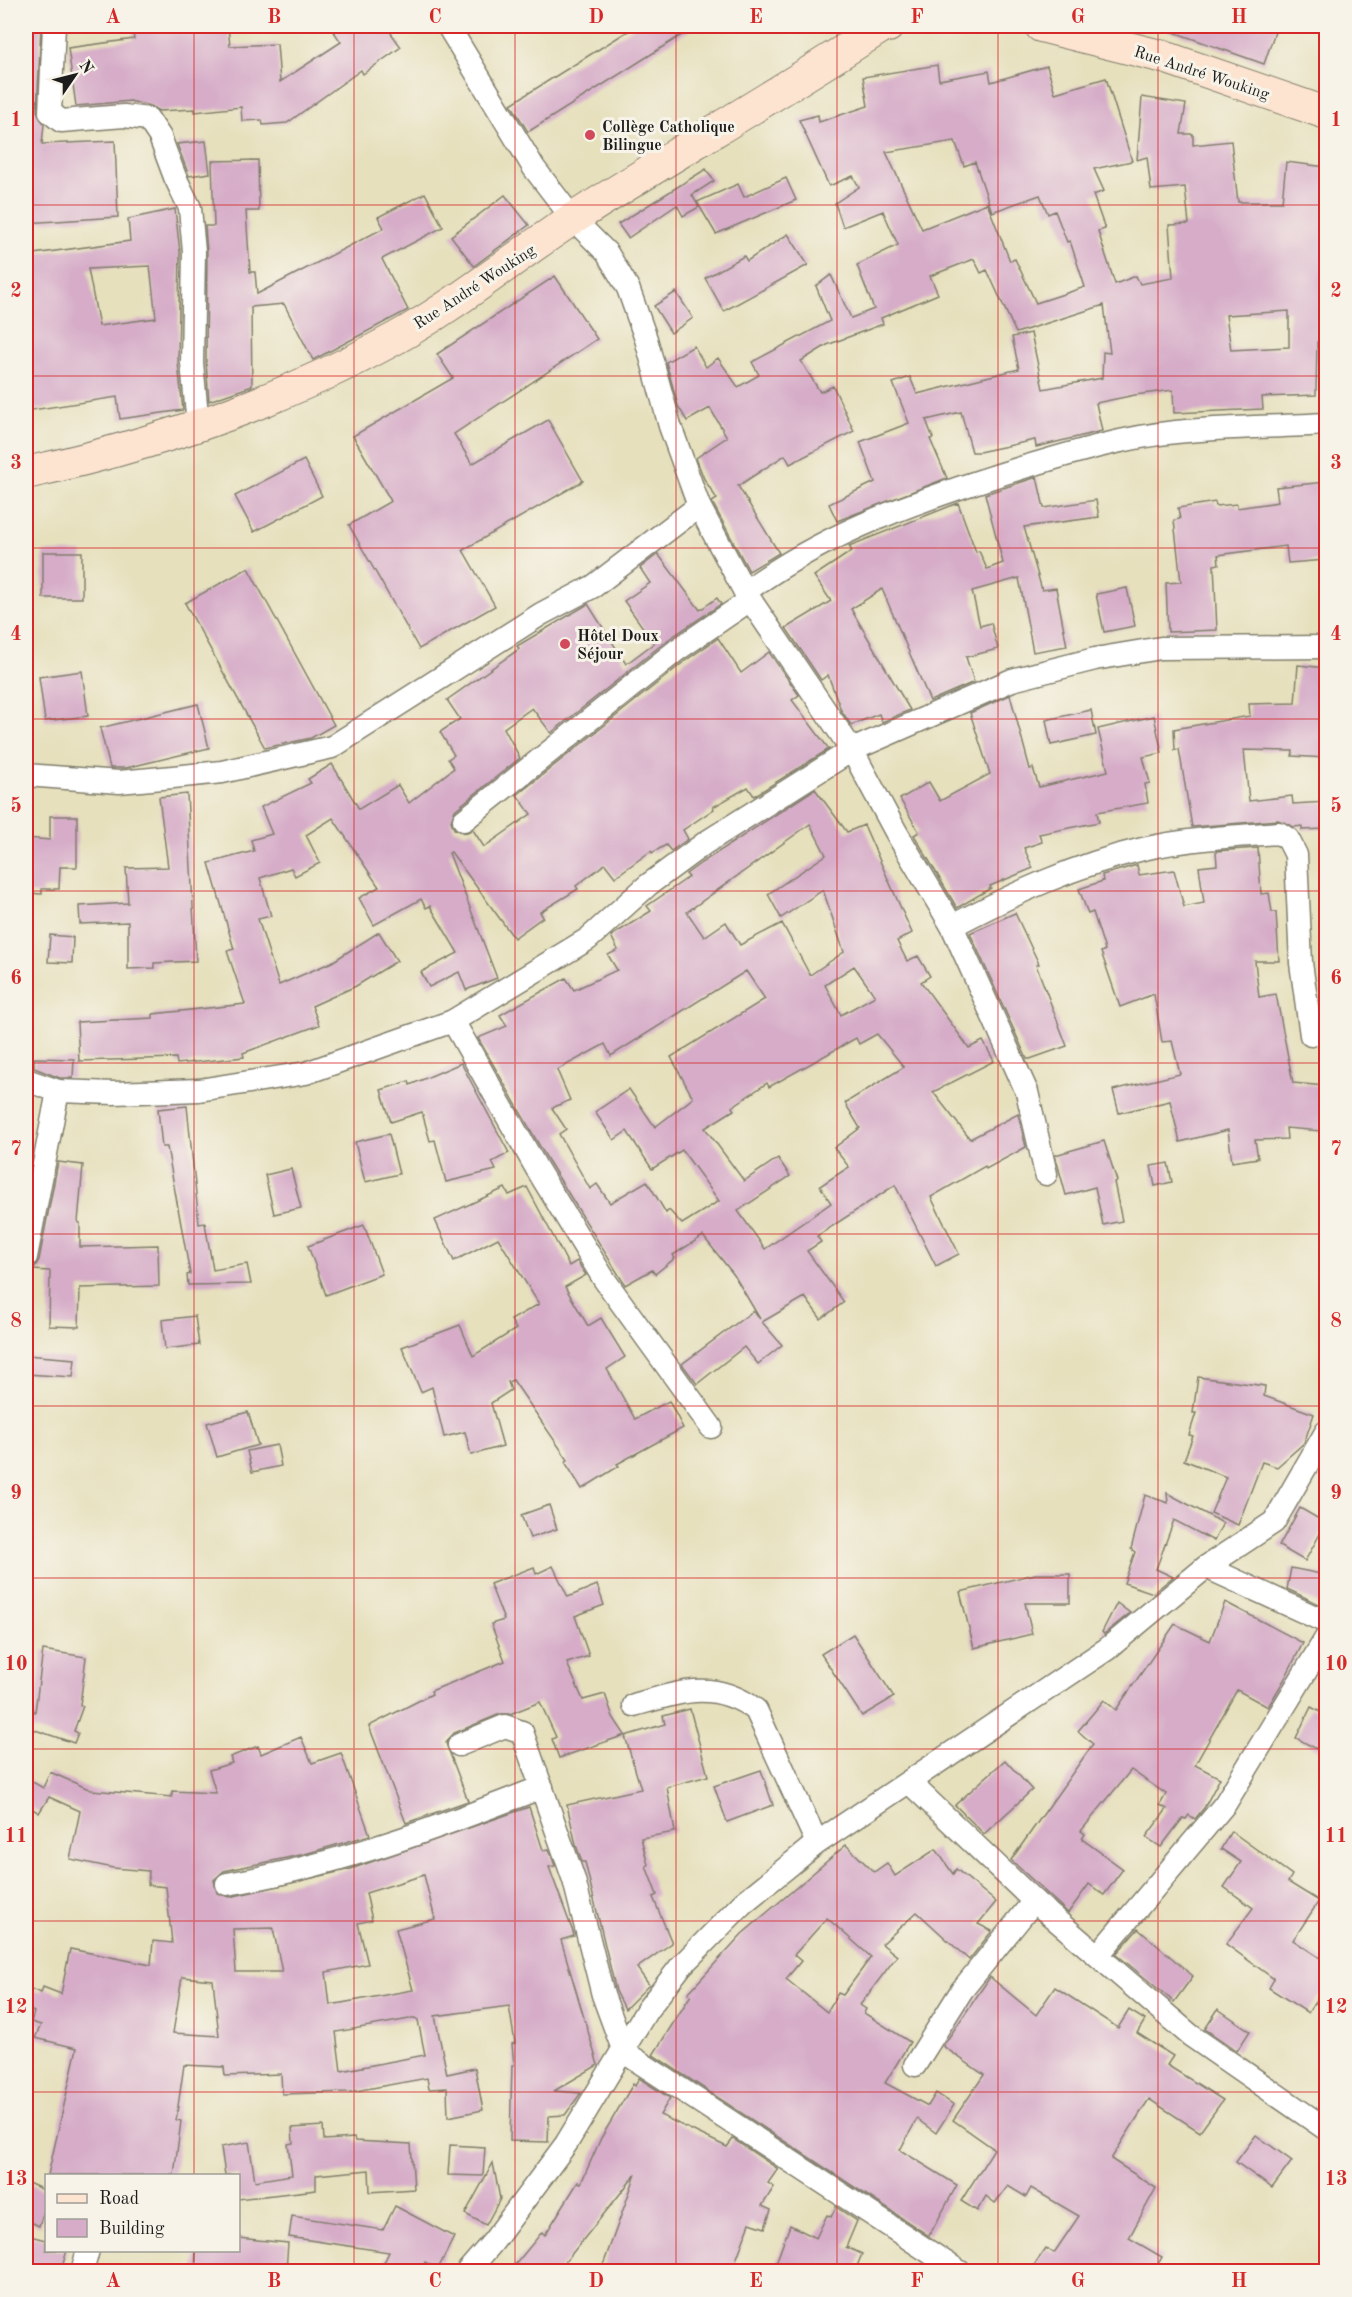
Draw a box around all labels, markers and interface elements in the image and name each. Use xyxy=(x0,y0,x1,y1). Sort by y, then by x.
text: A xyxy=(105,8,121,28)
text: B xyxy=(267,8,281,28)
text: C xyxy=(428,8,442,28)
text: D xyxy=(588,8,604,28)
text: E xyxy=(749,8,763,28)
text: F xyxy=(910,8,924,28)
text: G xyxy=(1071,8,1085,28)
text: H xyxy=(1231,8,1247,28)
street label: Rue André Wouking xyxy=(1132,44,1271,103)
north arrow xyxy=(45,45,105,105)
text: N xyxy=(76,58,96,78)
text: 1 xyxy=(10,111,22,131)
text: 1 xyxy=(1330,111,1342,131)
place label: Collège Catholique Bilingue xyxy=(602,120,735,154)
marker: Collège Catholique Bilingue xyxy=(583,128,597,142)
street label: Rue André Wouking xyxy=(411,242,539,333)
text: 2 xyxy=(10,282,22,302)
text: 2 xyxy=(1330,282,1342,302)
text: 3 xyxy=(10,454,22,474)
text: 3 xyxy=(1330,454,1342,474)
text: 4 xyxy=(10,625,22,645)
text: 4 xyxy=(1330,625,1342,645)
place label: Hôtel Doux Séjour xyxy=(577,629,659,663)
marker: Hôtel Doux Séjour xyxy=(558,637,572,651)
text: 5 xyxy=(10,796,22,817)
text: 5 xyxy=(1330,796,1342,817)
text: 6 xyxy=(10,969,22,989)
text: 6 xyxy=(1330,969,1342,989)
text: 7 xyxy=(10,1140,22,1160)
text: 7 xyxy=(1330,1140,1342,1160)
text: 8 xyxy=(10,1312,22,1332)
text: 8 xyxy=(1330,1312,1342,1332)
text: 9 xyxy=(10,1484,22,1504)
text: 9 xyxy=(1330,1484,1342,1504)
text: 10 xyxy=(4,1655,28,1675)
text: 10 xyxy=(1324,1655,1348,1675)
text: 11 xyxy=(4,1827,28,1847)
text: 11 xyxy=(1324,1827,1348,1847)
text: 12 xyxy=(4,1998,28,2018)
text: 12 xyxy=(1324,1998,1348,2018)
text: 13 xyxy=(4,2170,28,2190)
text: 13 xyxy=(1324,2170,1348,2190)
legend xyxy=(45,2174,240,2252)
text: Road xyxy=(99,2190,139,2208)
text: Building xyxy=(99,2220,165,2238)
text: A xyxy=(105,2272,121,2292)
text: B xyxy=(267,2272,281,2292)
text: C xyxy=(428,2272,442,2292)
text: D xyxy=(588,2272,604,2292)
text: E xyxy=(749,2272,763,2292)
text: F xyxy=(910,2272,924,2292)
text: G xyxy=(1071,2272,1085,2292)
text: H xyxy=(1231,2272,1247,2292)

